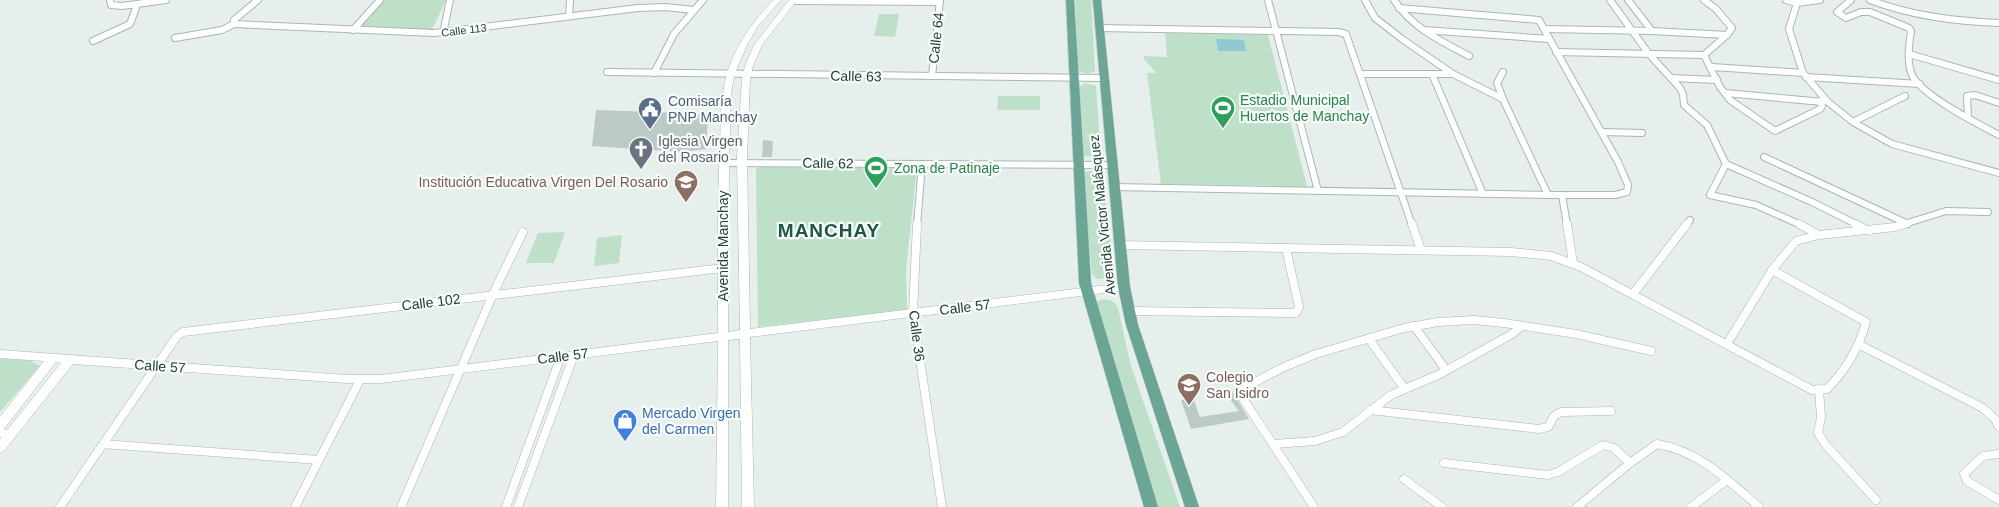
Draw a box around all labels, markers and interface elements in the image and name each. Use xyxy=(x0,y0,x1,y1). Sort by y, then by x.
street label: Calle 64 xyxy=(925,11,947,64)
street label: Calle 113 xyxy=(441,21,487,39)
street label: Calle 63 xyxy=(830,68,882,84)
place label: Estadio Municipal Huertos de Manchay xyxy=(1240,92,1369,124)
place label: Comisaría PNP Manchay xyxy=(668,93,757,125)
sports icon: Estadio Municipal Huertos de Manchay xyxy=(1210,95,1236,129)
public building icon: Comisaría PNP Manchay xyxy=(637,96,663,130)
place label: Iglesia Virgen del Rosario xyxy=(658,133,743,165)
street label: Avenida Victor Malásquez xyxy=(1086,134,1118,296)
church icon: Iglesia Virgen del Rosario xyxy=(628,136,654,170)
street label: Calle 62 xyxy=(802,155,854,171)
sports icon: Zona de Patinaje xyxy=(863,155,889,189)
place label: Zona de Patinaje xyxy=(894,160,1000,176)
school or university icon: Institución Educativa Virgen Del Rosario xyxy=(673,169,699,203)
place label: Institución Educativa Virgen Del Rosario xyxy=(418,174,668,190)
street label: Avenida Manchay xyxy=(715,190,731,302)
district label: MANCHAY xyxy=(778,220,880,241)
street label: Calle 102 xyxy=(401,290,462,314)
street label: Calle 57 xyxy=(939,296,992,318)
street label: Calle 36 xyxy=(906,310,928,363)
street label: Calle 57 xyxy=(537,345,590,367)
street label: Calle 57 xyxy=(134,356,186,376)
place label: Colegio San Isidro xyxy=(1206,369,1269,401)
school or university icon: Colegio San Isidro xyxy=(1176,372,1202,406)
place label: Mercado Virgen del Carmen xyxy=(642,405,741,437)
shop icon: Mercado Virgen del Carmen xyxy=(612,408,638,442)

